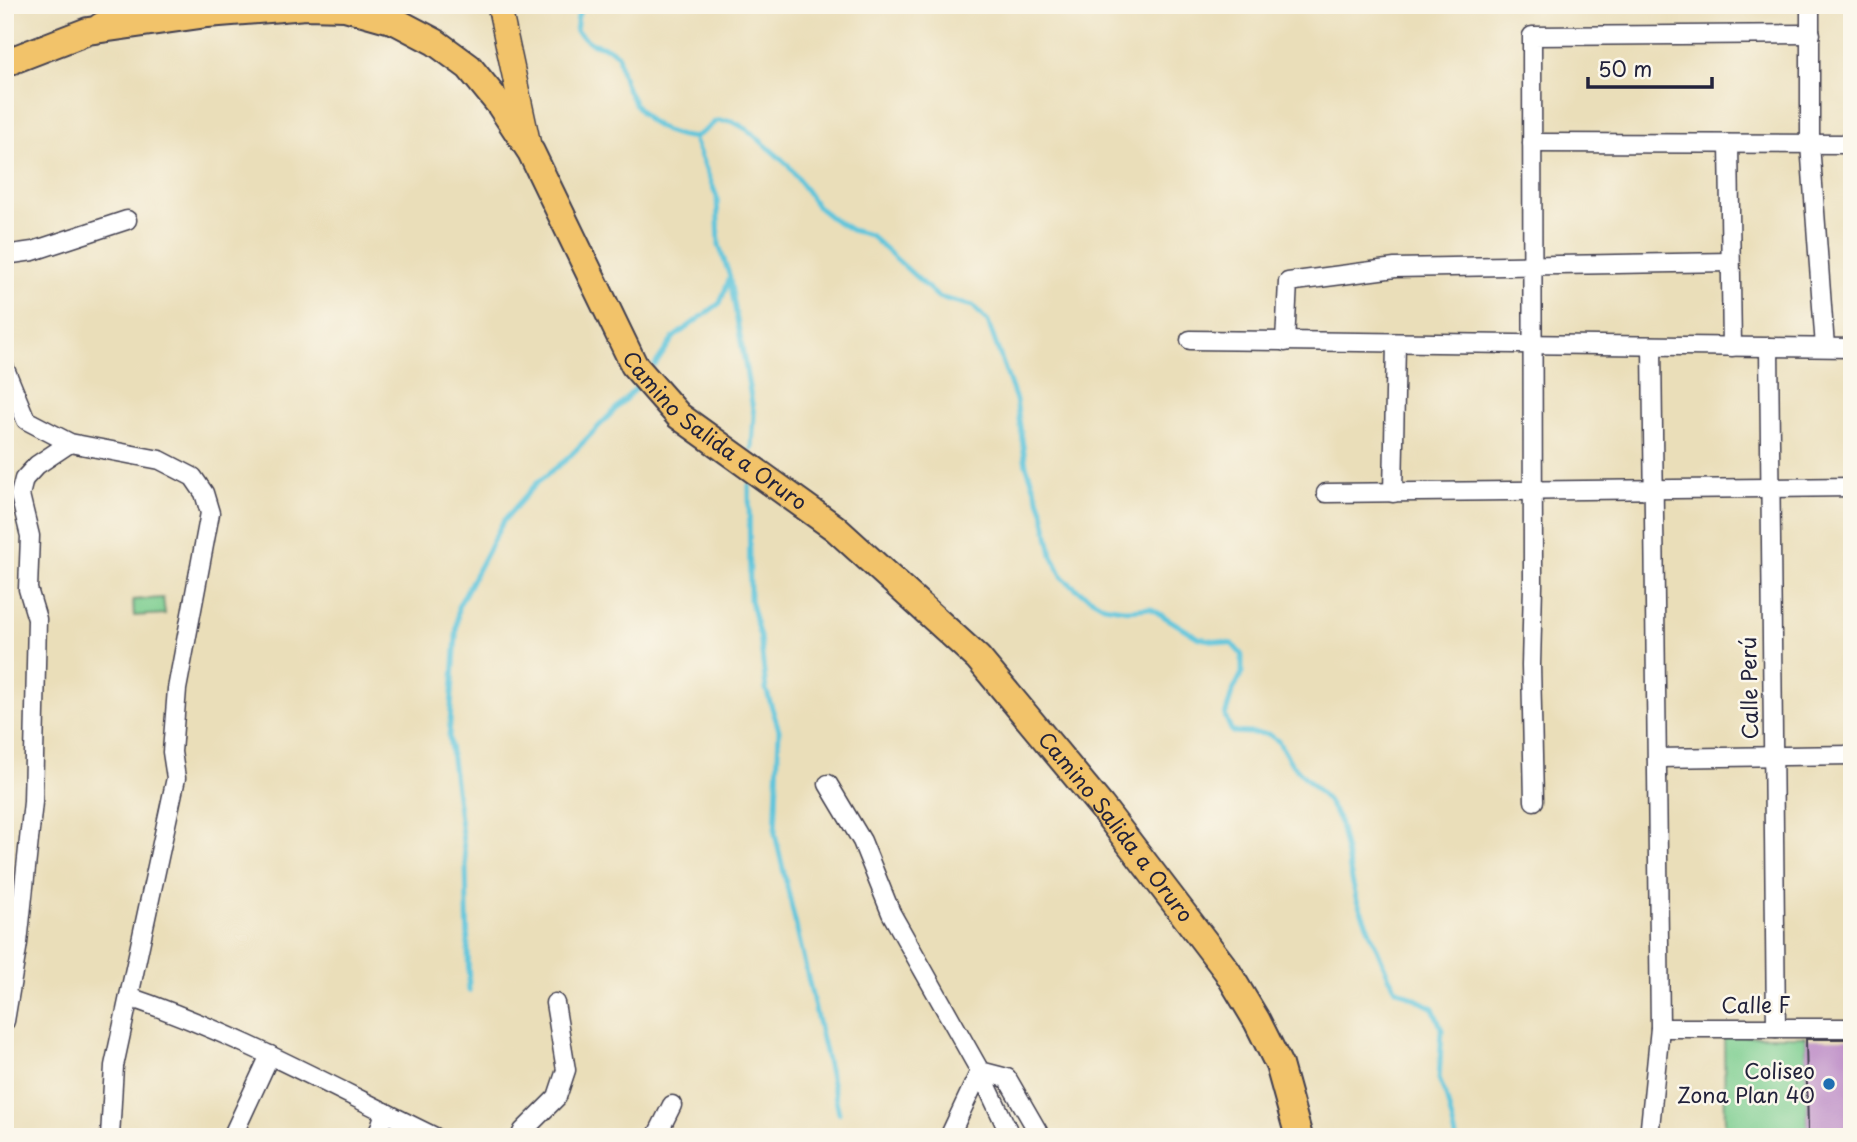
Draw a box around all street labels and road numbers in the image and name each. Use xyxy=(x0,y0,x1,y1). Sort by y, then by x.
street label: Camino Salida a Oruro xyxy=(616,345,814,517)
street label: Calle Perú xyxy=(1731,636,1765,740)
street label: Camino Salida a Oruro xyxy=(1031,724,1202,928)
street label: Calle F xyxy=(1721,988,1791,1020)

